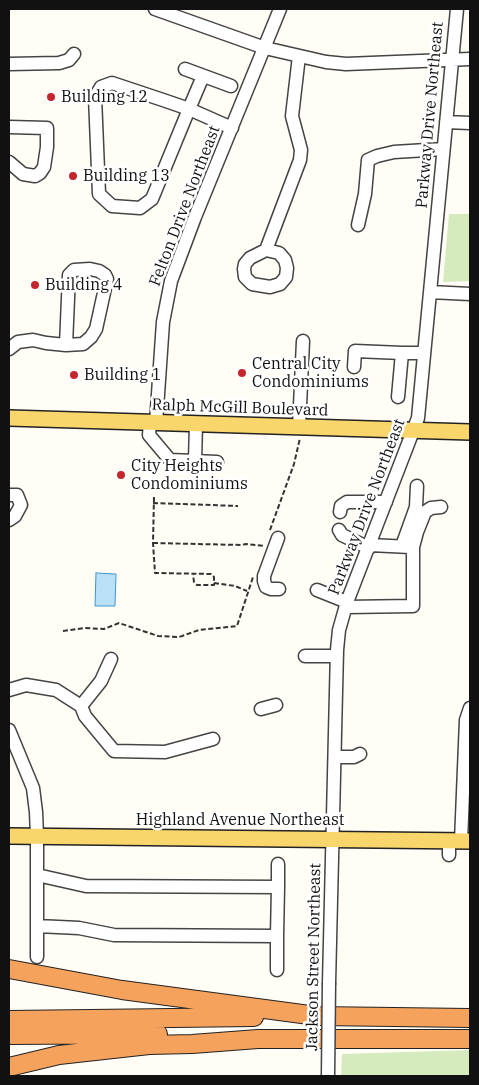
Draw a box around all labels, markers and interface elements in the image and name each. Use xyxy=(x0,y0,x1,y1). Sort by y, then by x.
street label: Parkway Drive Northeast xyxy=(412,21,448,209)
place label: Building 12 xyxy=(61,87,148,107)
marker: Building 12 xyxy=(45,91,57,103)
street label: Felton Drive Northeast xyxy=(145,123,225,289)
place label: Building 13 xyxy=(83,166,170,186)
marker: Building 13 xyxy=(67,170,79,182)
place label: Building 4 xyxy=(45,275,122,295)
marker: Building 4 xyxy=(29,279,41,291)
place label: Central City Condominiums xyxy=(252,354,369,392)
place label: Building 1 xyxy=(84,365,161,385)
marker: Central City Condominiums xyxy=(236,367,248,379)
marker: Building 1 xyxy=(68,369,80,381)
street label: Ralph McGill Boulevard xyxy=(151,395,329,421)
street label: Parkway Drive Northeast xyxy=(324,416,410,598)
place label: City Heights Condominiums xyxy=(131,456,248,494)
marker: City Heights Condominiums xyxy=(115,469,127,481)
street label: Highland Avenue Northeast xyxy=(136,810,344,830)
street label: Jackson Street Northeast xyxy=(303,863,325,1051)

